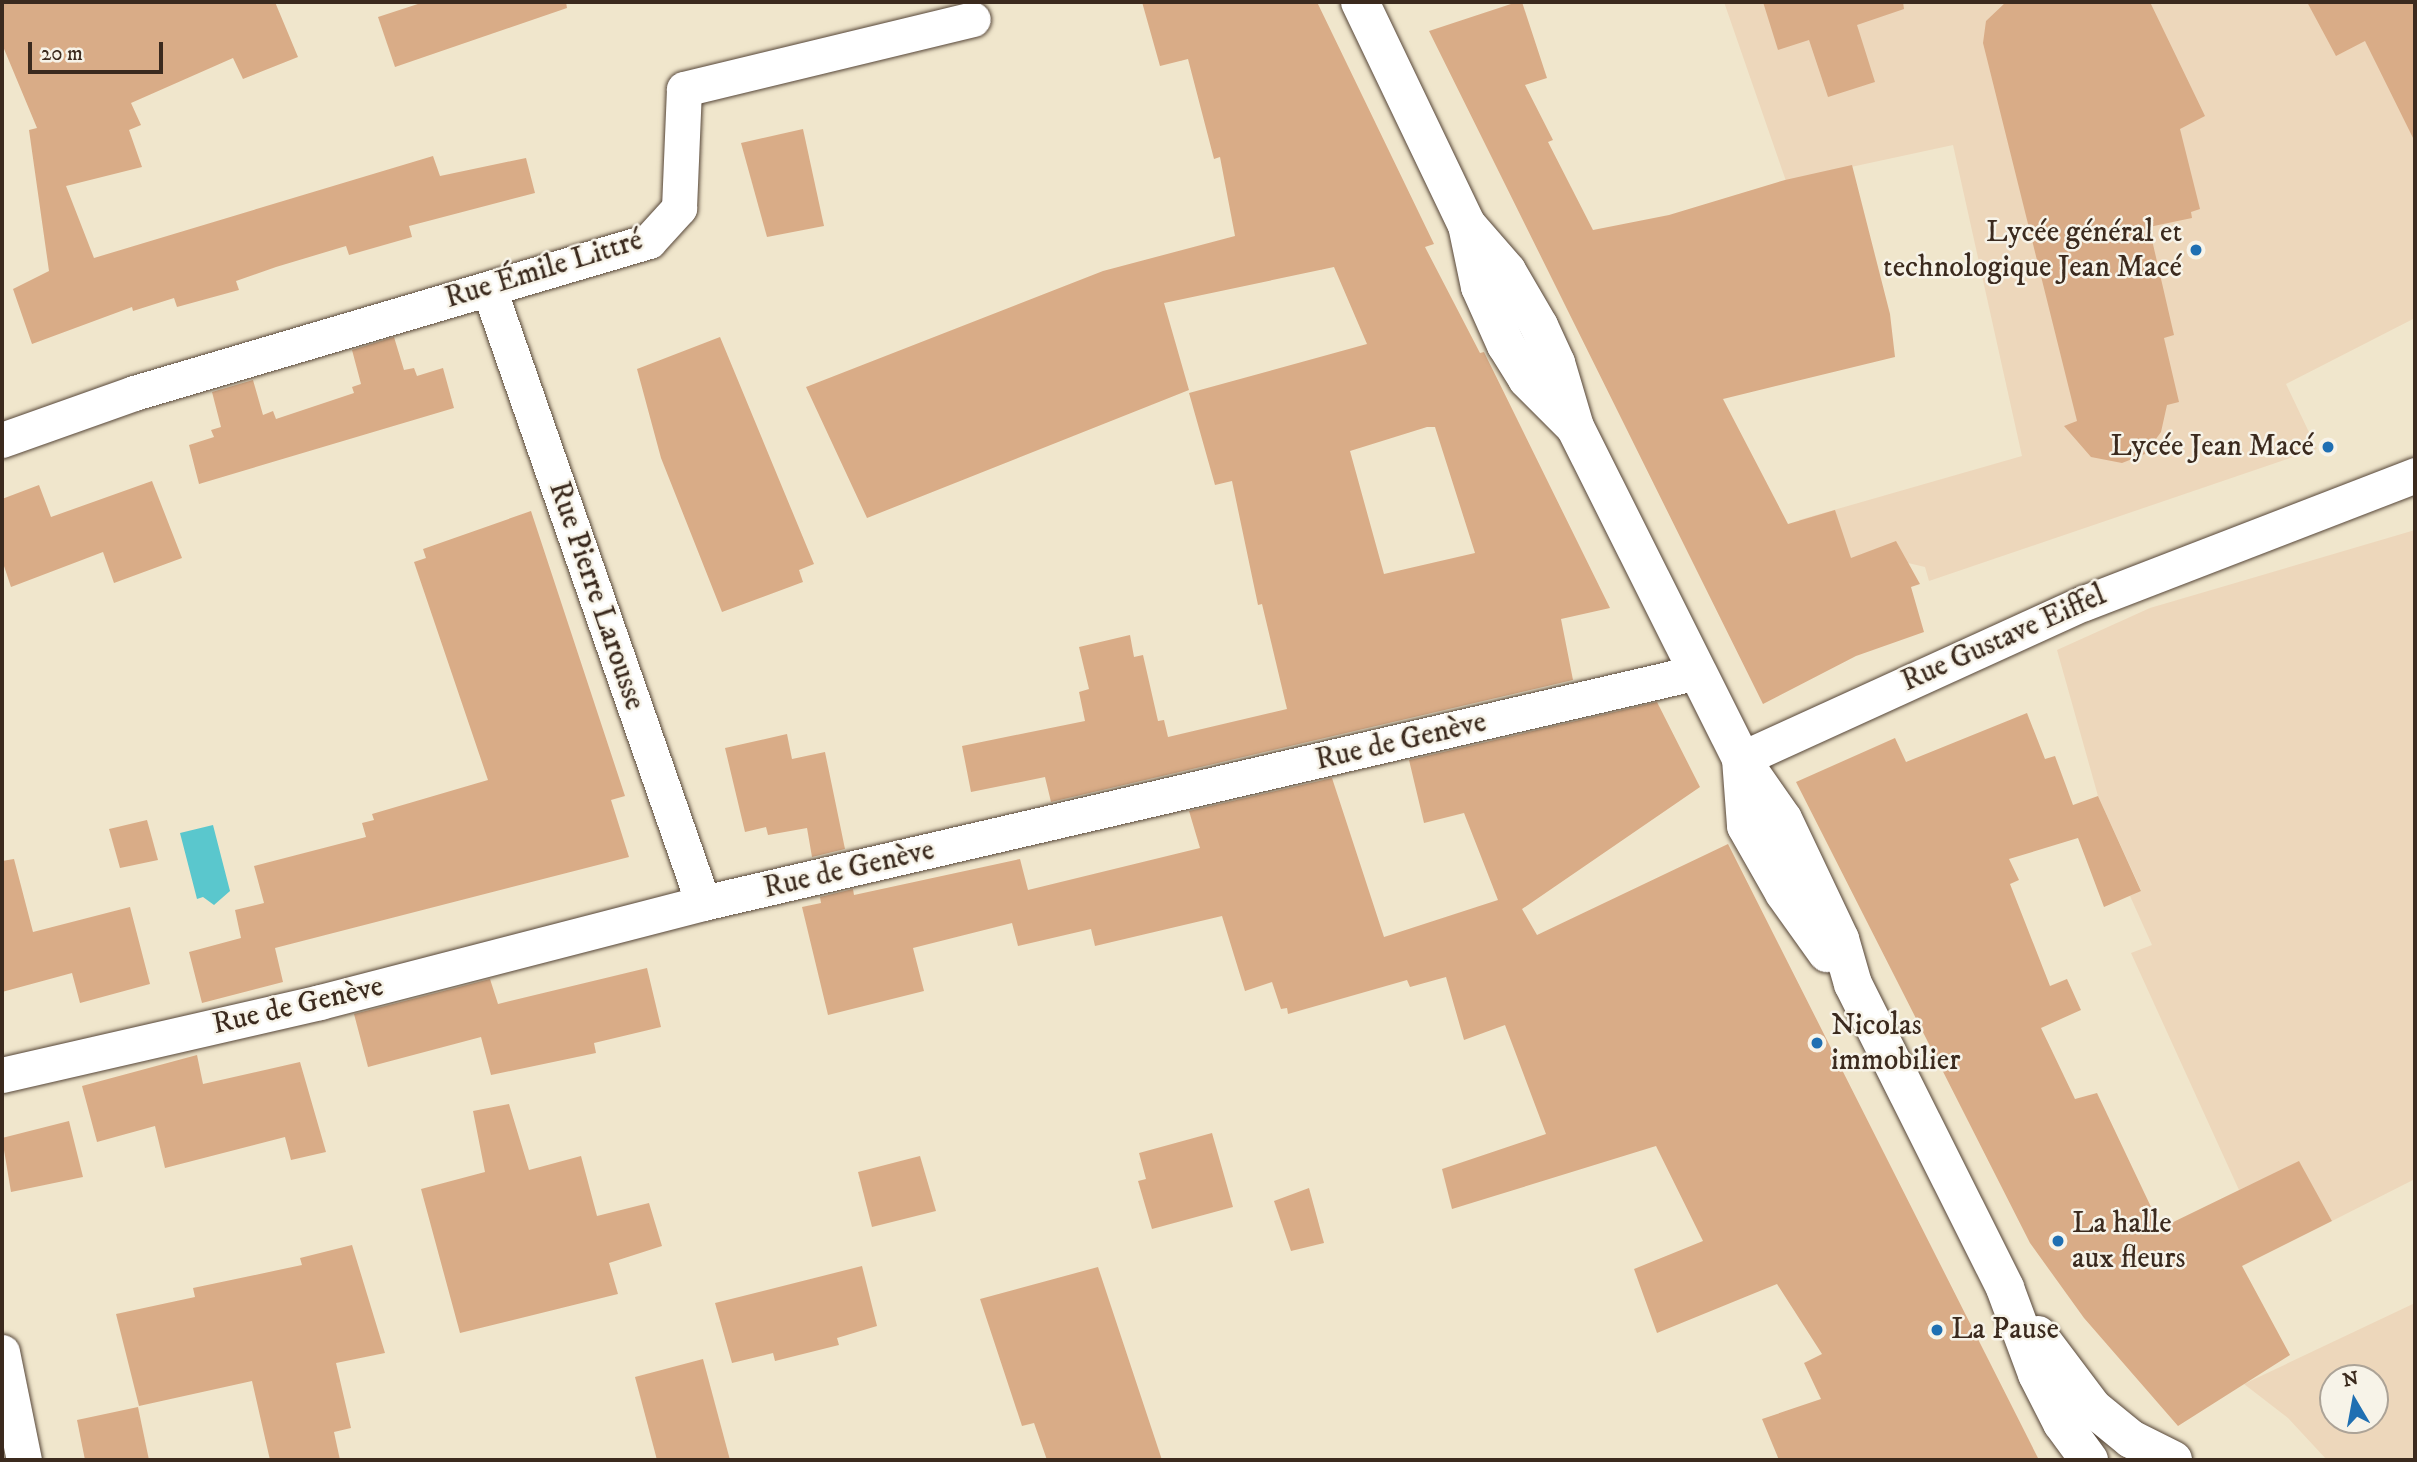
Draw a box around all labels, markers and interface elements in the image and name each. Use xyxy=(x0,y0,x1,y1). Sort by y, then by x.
scale bar xyxy=(32,28,166,72)
text: 20 m xyxy=(41,41,83,67)
place label: Lycée général et technologique Jean Macé xyxy=(1883,215,2182,286)
street label: Rue Émile Littré xyxy=(441,223,647,317)
marker: Lycée général et technologique Jean Macé xyxy=(2188,242,2204,258)
place label: Lycée Jean Macé xyxy=(2110,429,2314,465)
marker: Lycée Jean Macé xyxy=(2320,439,2336,455)
street label: Rue Pierre Larousse xyxy=(540,477,652,715)
street label: Rue Gustave Eiffel xyxy=(1896,578,2112,700)
street label: Rue de Genève xyxy=(1312,705,1490,779)
street label: Rue de Genève xyxy=(760,833,938,907)
street label: Rue de Genève xyxy=(209,969,387,1043)
place label: Nicolas immobilier xyxy=(1831,1008,1960,1078)
marker: Nicolas immobilier xyxy=(1809,1035,1825,1051)
place label: La halle aux fleurs xyxy=(2072,1206,2185,1276)
marker: La halle aux fleurs xyxy=(2050,1233,2066,1249)
place label: La Pause xyxy=(1951,1312,2059,1348)
marker: La Pause xyxy=(1929,1322,1945,1338)
north arrow xyxy=(2319,1364,2389,1434)
text: N xyxy=(2341,1367,2360,1392)

